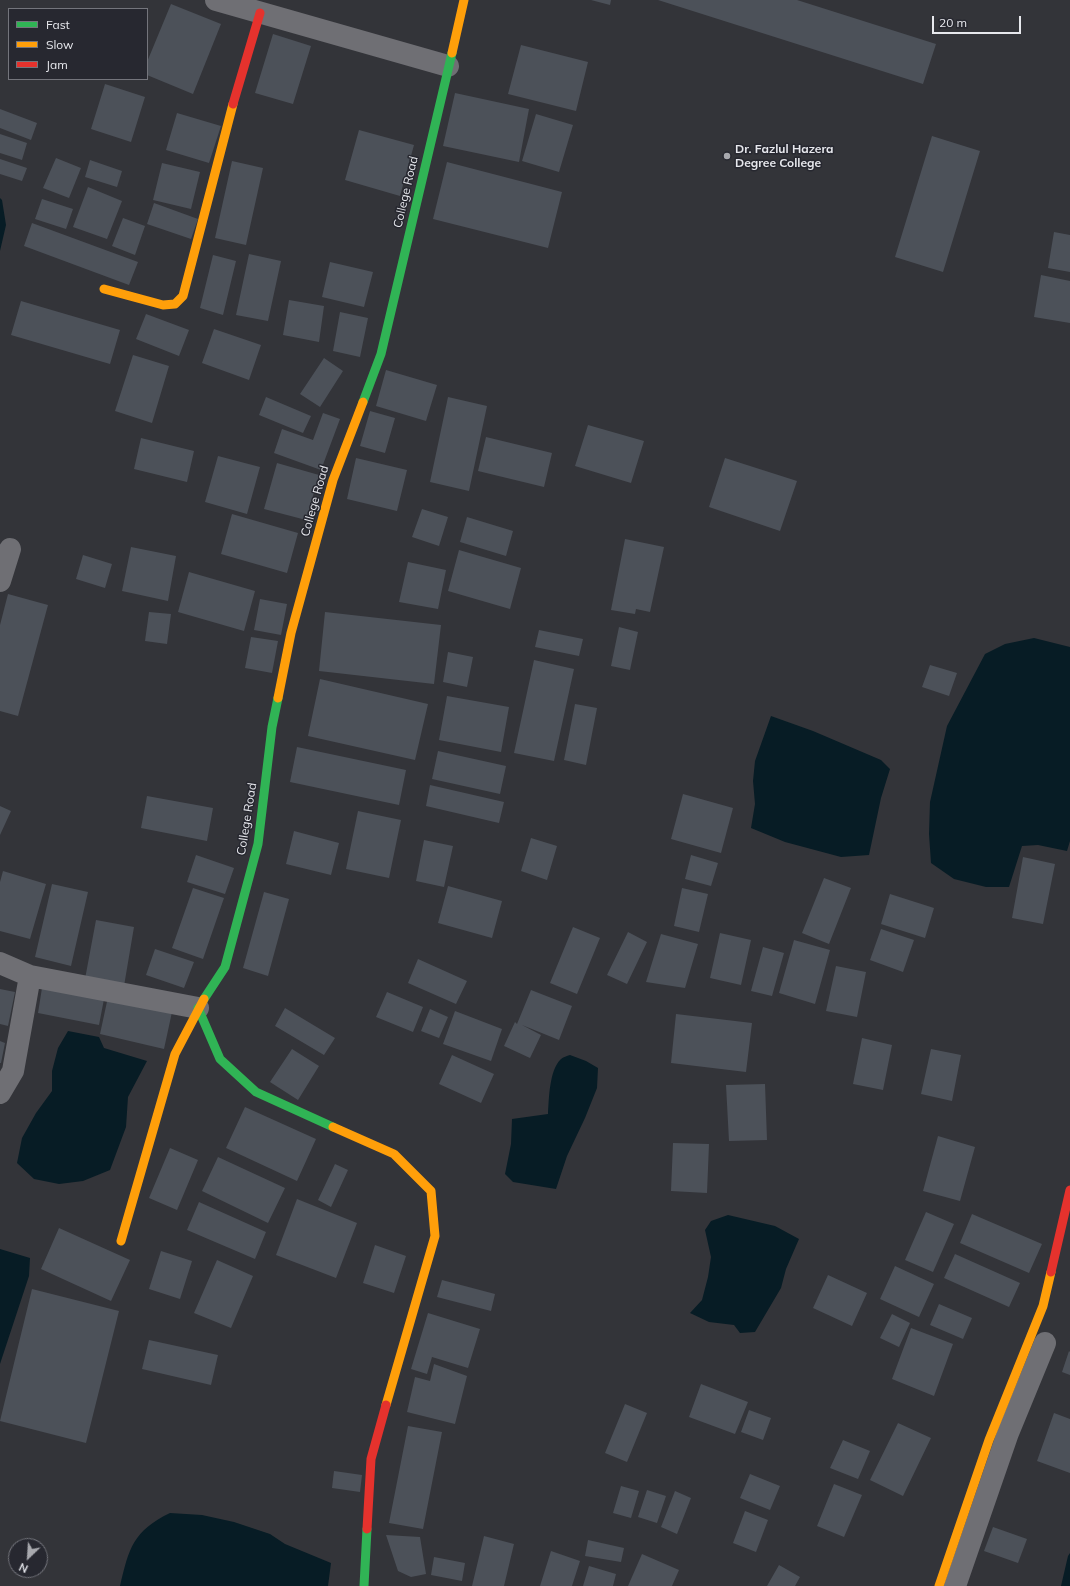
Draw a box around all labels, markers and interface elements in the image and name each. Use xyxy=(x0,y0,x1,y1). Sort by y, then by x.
legend xyxy=(8,8,148,80)
scale bar xyxy=(934,8,1023,34)
text: 20 m xyxy=(939,15,967,30)
text: Fast xyxy=(46,17,70,32)
text: Slow xyxy=(46,37,74,52)
text: Jam xyxy=(46,57,68,72)
place label: Dr. Fazlul Hazera Degree College xyxy=(735,142,834,170)
marker: Dr. Fazlul Hazera Degree College xyxy=(722,151,732,161)
street label: College Road xyxy=(391,155,421,229)
street label: College Road xyxy=(298,464,332,538)
street label: College Road xyxy=(234,782,260,856)
north arrow xyxy=(8,1538,48,1578)
text: N xyxy=(17,1560,30,1576)

